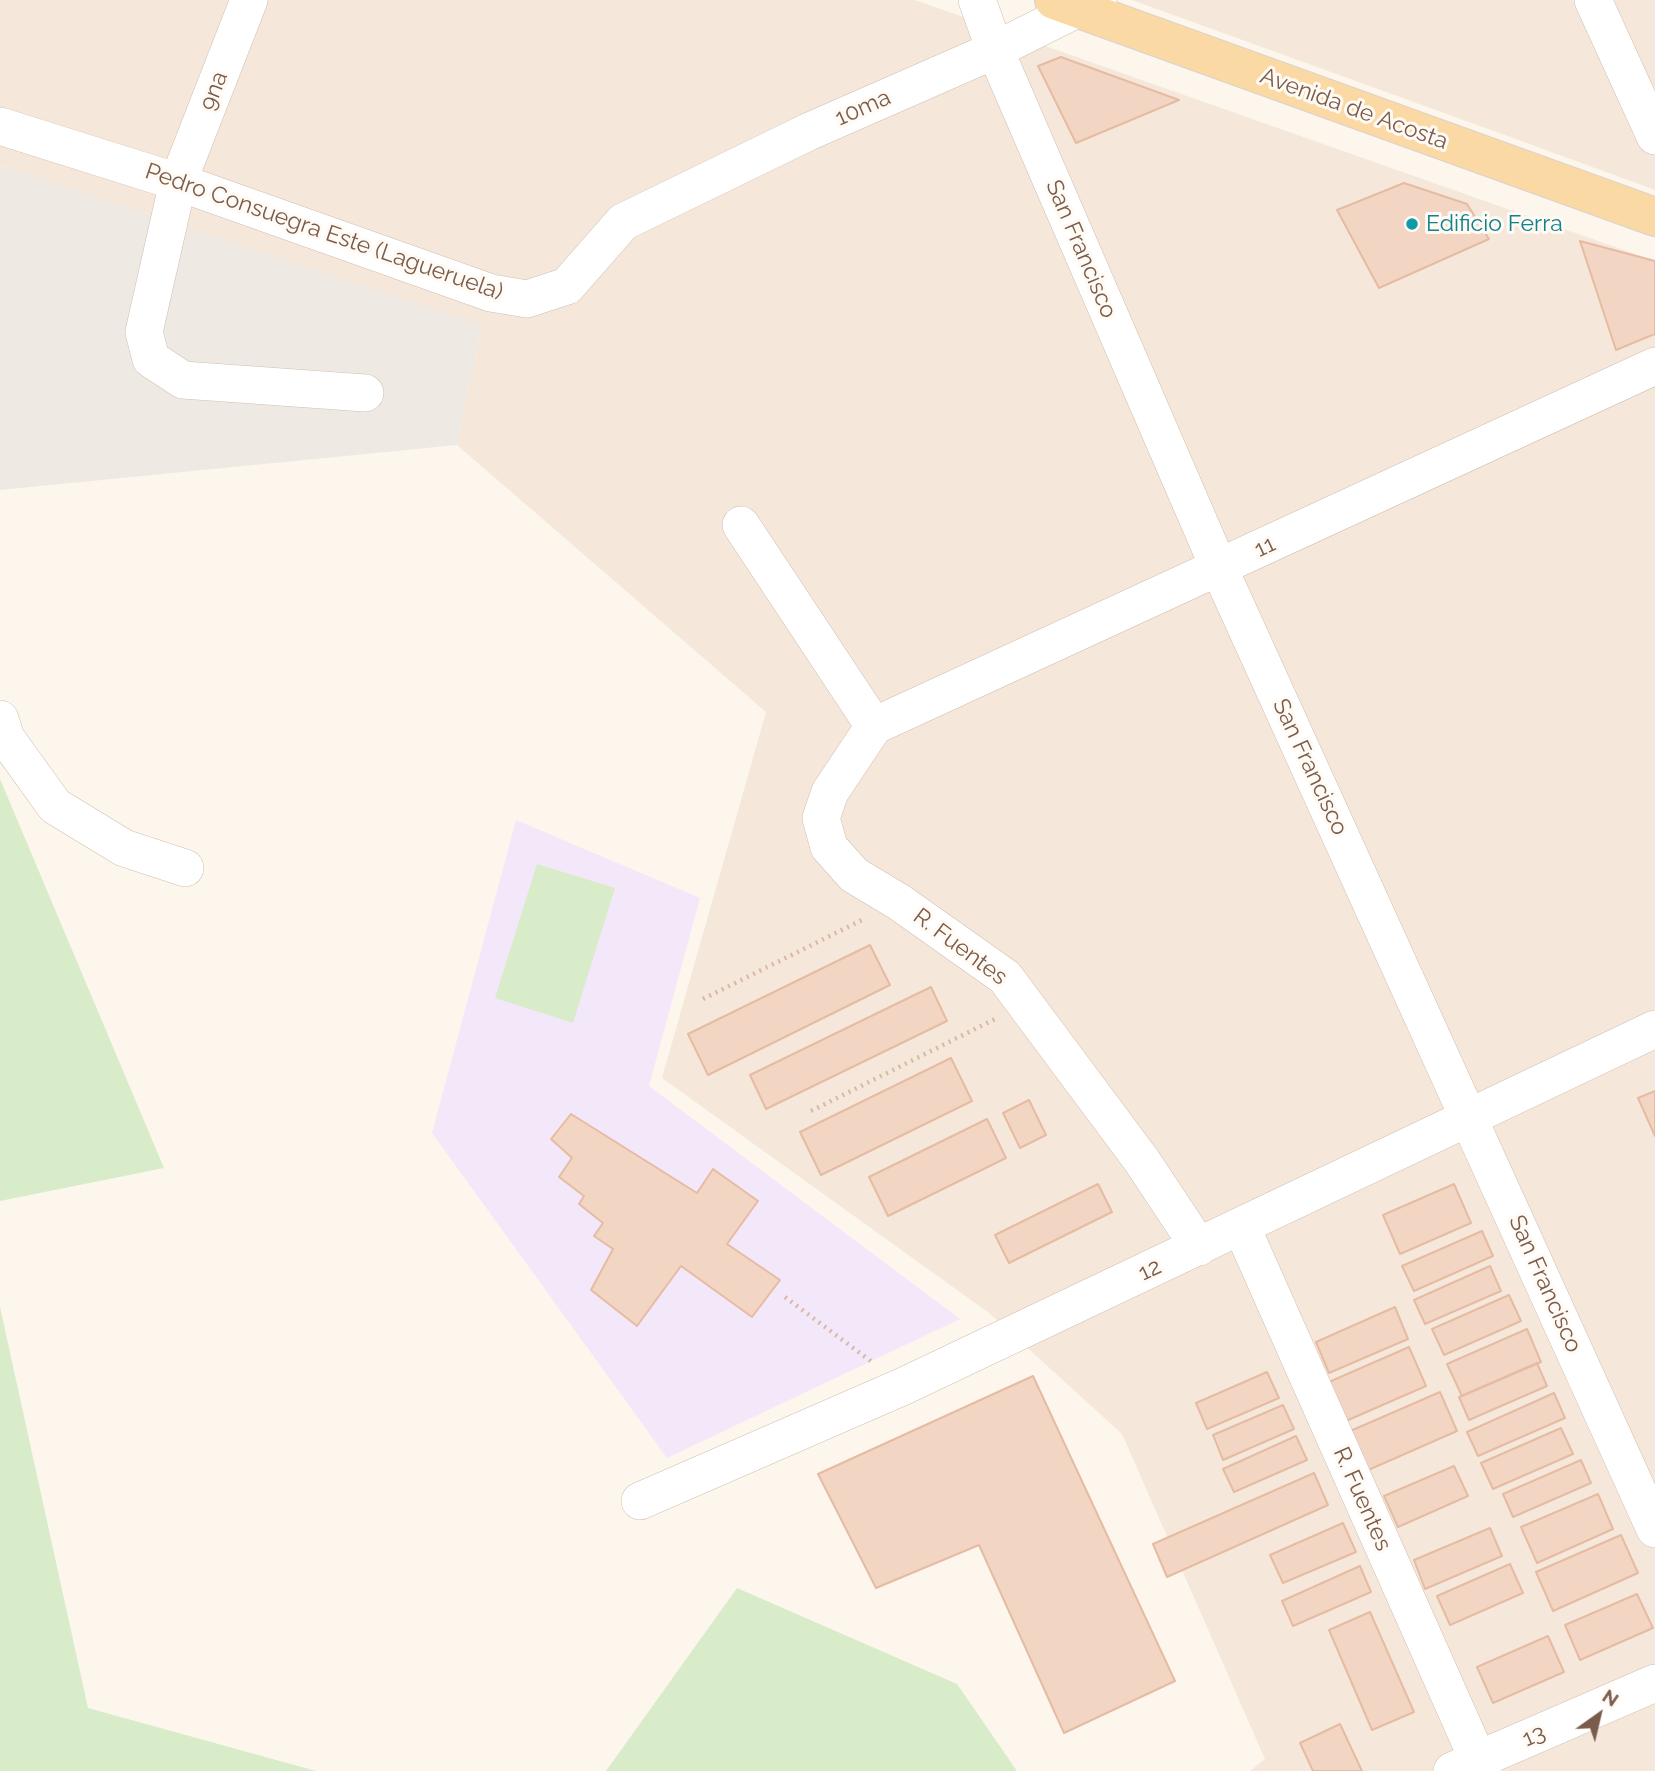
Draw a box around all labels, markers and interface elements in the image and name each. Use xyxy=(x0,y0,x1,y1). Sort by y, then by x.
street label: Avenida de Acosta xyxy=(1256,62,1452,156)
street label: 9na xyxy=(194,68,234,114)
street label: 10ma xyxy=(831,84,895,132)
street label: Pedro Consuegra Este (Lagueruela) xyxy=(141,158,507,306)
street label: San Francisco xyxy=(1040,176,1122,322)
place label: Edificio Ferra xyxy=(1426,210,1563,238)
marker: Edificio Ferra xyxy=(1404,216,1420,232)
street label: 11 xyxy=(1250,530,1280,564)
street label: San Francisco xyxy=(1266,694,1354,840)
street label: R. Fuentes xyxy=(908,903,1012,991)
street label: San Francisco xyxy=(1502,1211,1588,1357)
street label: 12 xyxy=(1134,1253,1166,1287)
street label: R. Fuentes xyxy=(1327,1443,1397,1555)
north arrow xyxy=(1564,1680,1634,1750)
text: N xyxy=(1599,1684,1623,1711)
street label: 13 xyxy=(1518,1719,1550,1753)

